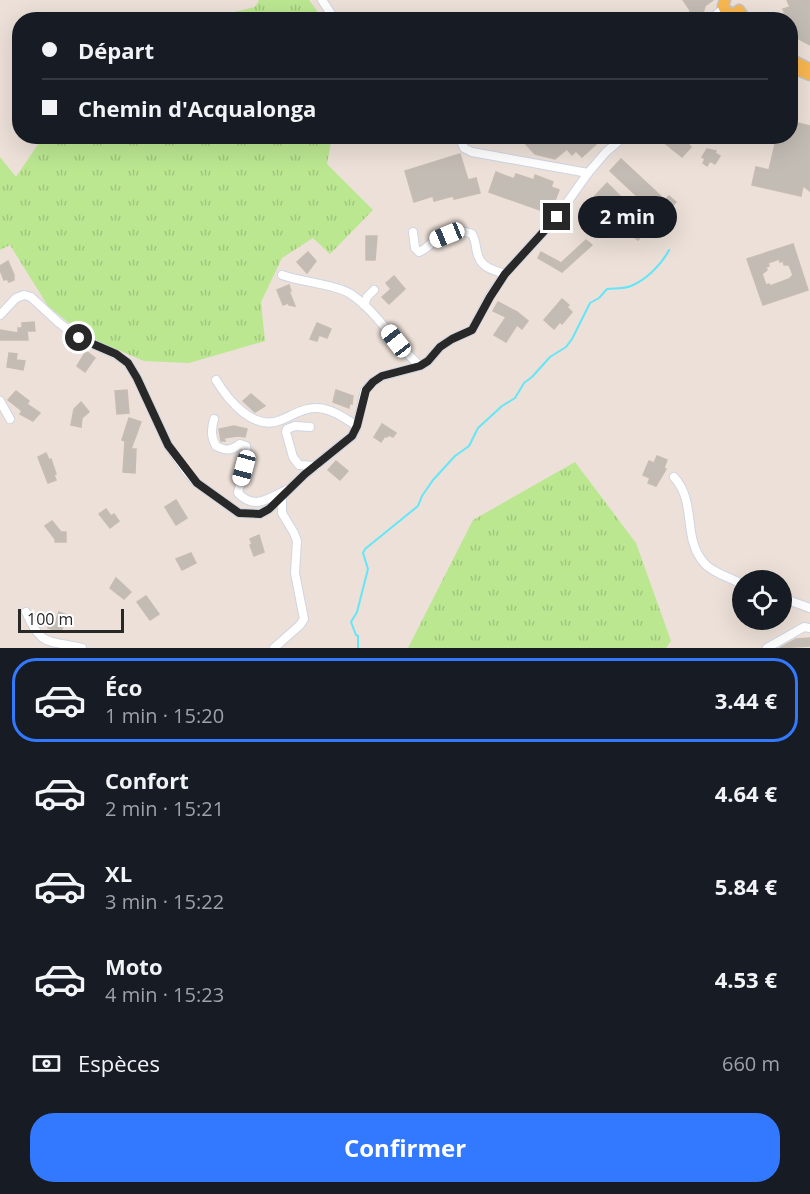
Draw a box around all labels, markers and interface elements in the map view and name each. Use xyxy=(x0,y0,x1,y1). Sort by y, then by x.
text: Départ xyxy=(78,35,154,65)
text: Chemin d'Acqualonga xyxy=(78,93,316,123)
callout: 2 min xyxy=(578,196,677,238)
route end xyxy=(543,203,570,230)
text: 2 min xyxy=(600,203,655,230)
car xyxy=(427,220,467,250)
car xyxy=(378,321,414,361)
route start xyxy=(65,324,92,351)
car xyxy=(231,448,257,488)
map controls xyxy=(732,570,792,630)
button: locate xyxy=(732,570,792,630)
scale bar xyxy=(18,606,124,634)
text: 100 m xyxy=(27,608,73,630)
text: Éco xyxy=(105,672,142,702)
icon: car xyxy=(33,673,87,727)
text: 3.44 € xyxy=(715,685,777,715)
text: 1 min · 15:20 xyxy=(105,702,224,729)
text: Confort xyxy=(105,765,189,795)
icon: car xyxy=(33,766,87,820)
text: 4.64 € xyxy=(715,778,777,808)
text: 2 min · 15:21 xyxy=(105,795,224,822)
text: XL xyxy=(105,858,132,888)
icon: car xyxy=(33,859,87,913)
text: 5.84 € xyxy=(715,871,777,901)
text: 3 min · 15:22 xyxy=(105,888,224,915)
text: Moto xyxy=(105,951,163,981)
icon: car xyxy=(33,952,87,1006)
text: 4.53 € xyxy=(715,964,777,994)
text: 4 min · 15:23 xyxy=(105,981,224,1008)
icon: cash xyxy=(30,1047,63,1080)
text: Espèces xyxy=(78,1048,160,1078)
text: 660 m xyxy=(722,1050,780,1077)
button: Confirmer xyxy=(30,1113,780,1182)

